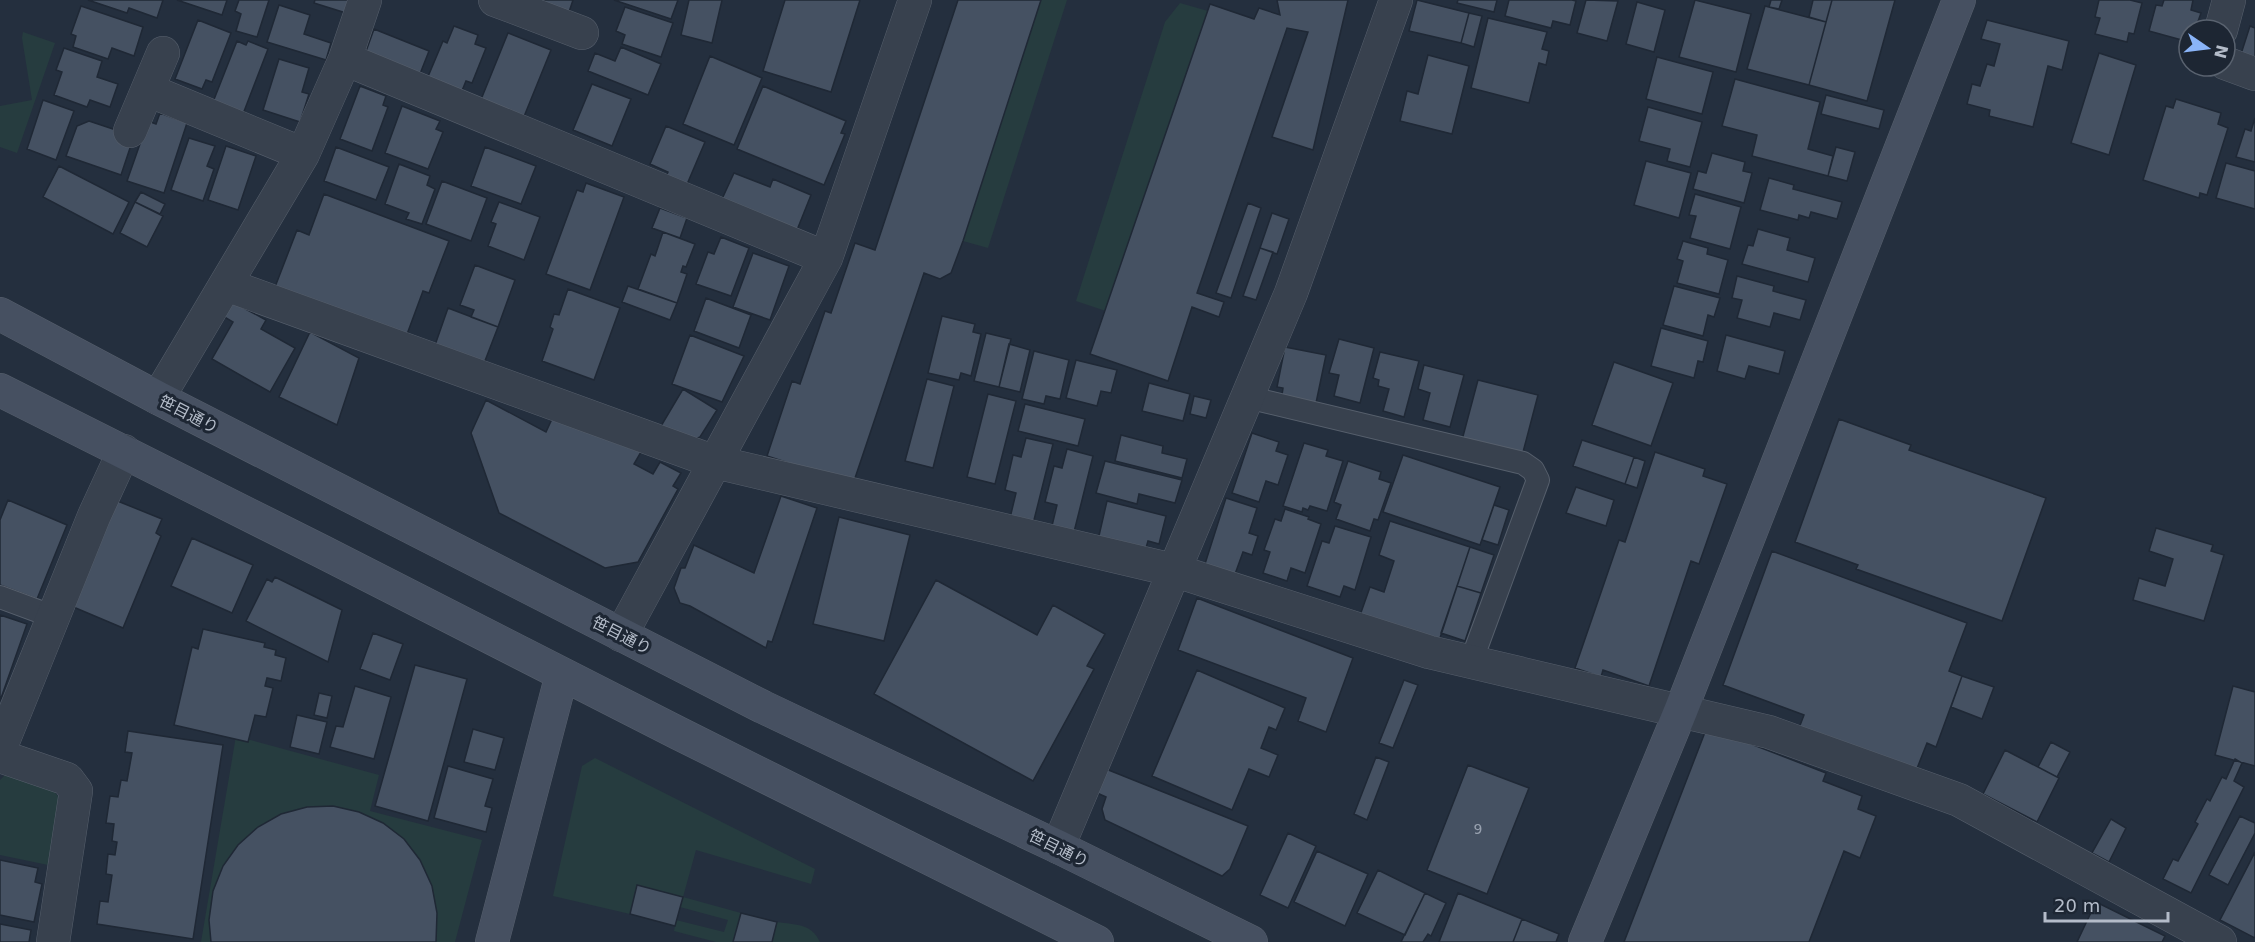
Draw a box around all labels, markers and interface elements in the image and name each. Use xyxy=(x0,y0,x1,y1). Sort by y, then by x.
north arrow xyxy=(2177,18,2237,78)
text: N xyxy=(2210,43,2232,60)
street label: 笹目通り xyxy=(156,391,222,437)
street label: 笹目通り xyxy=(589,612,655,658)
house number: 9 xyxy=(1474,821,1482,837)
street label: 笹目通り xyxy=(1026,826,1092,871)
scale bar xyxy=(2045,885,2168,923)
text: 20 m xyxy=(2054,895,2100,916)

